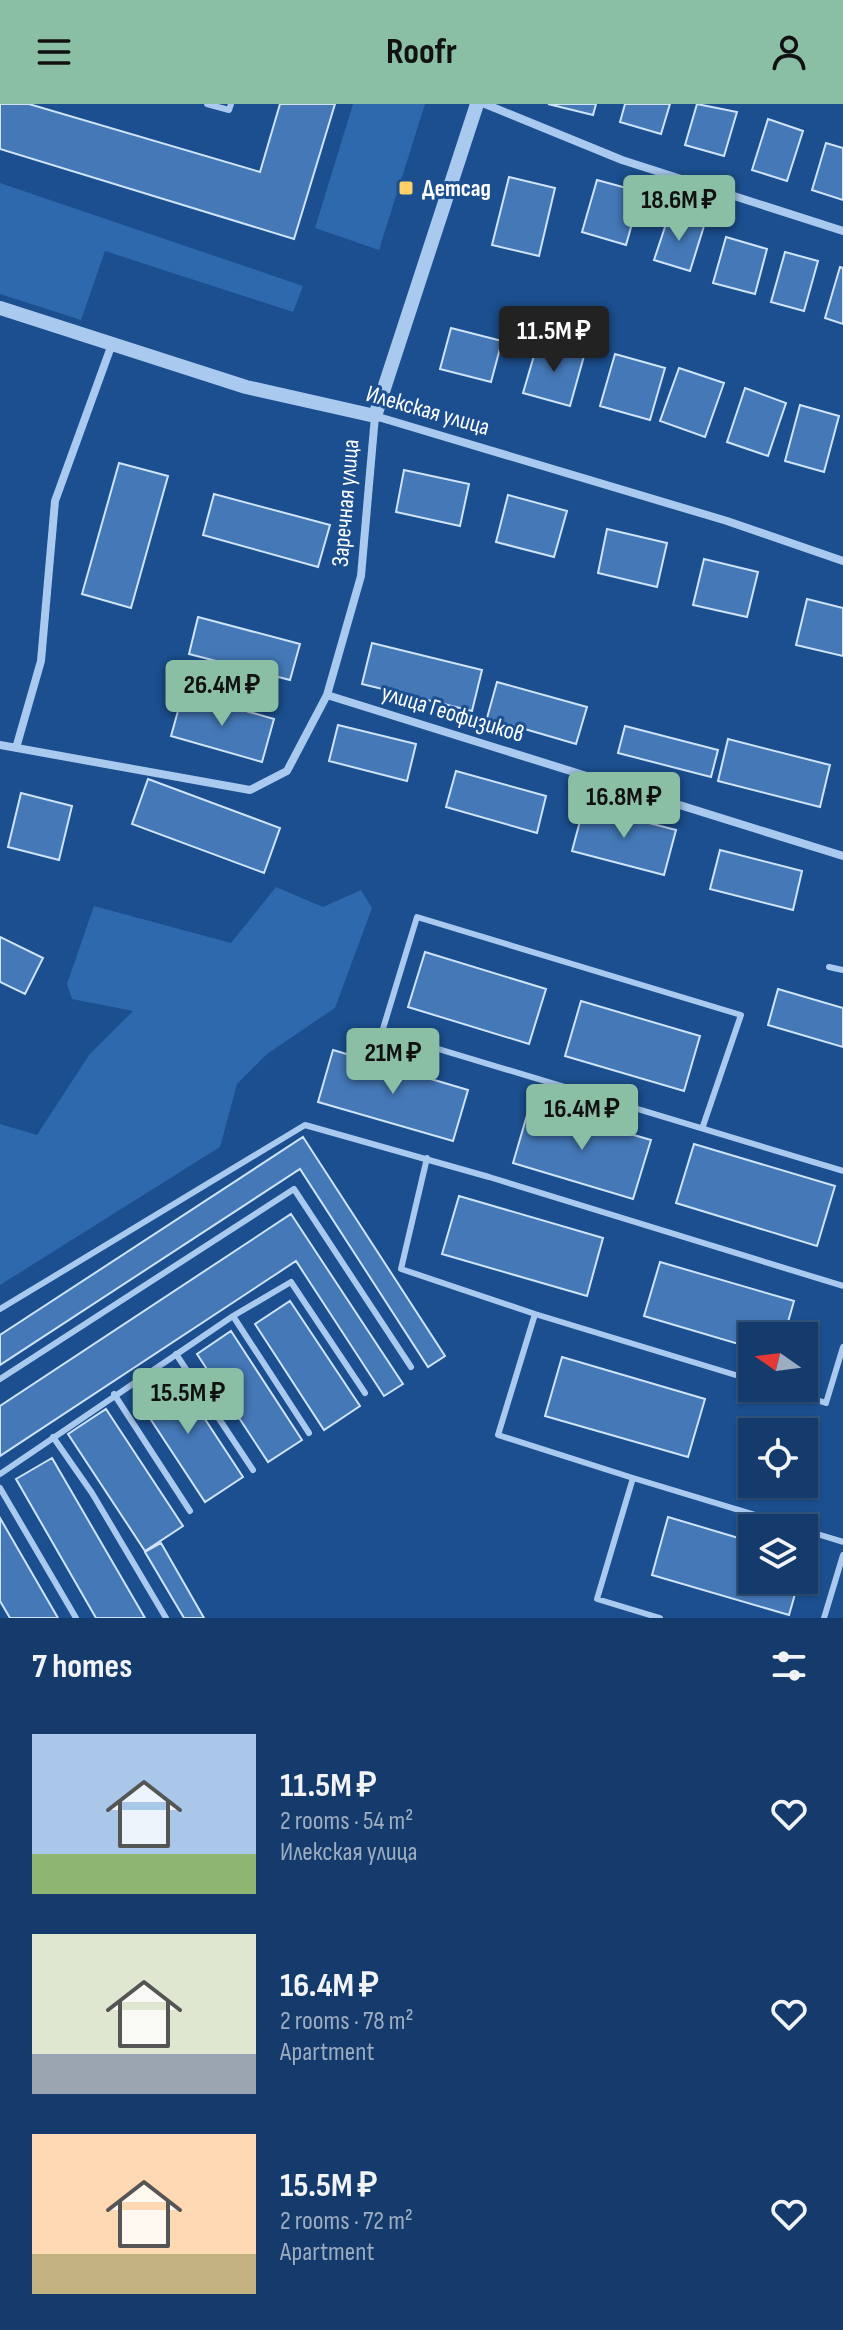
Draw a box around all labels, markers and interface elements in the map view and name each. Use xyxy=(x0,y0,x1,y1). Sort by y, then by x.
icon: menu xyxy=(32,30,76,74)
icon: person xyxy=(767,30,811,74)
text: Roofr xyxy=(386,31,457,74)
place label: Детсад xyxy=(422,174,491,203)
pin: 18.6M ₽ xyxy=(605,175,753,243)
marker: Детсад xyxy=(397,179,415,197)
text: 18.6M ₽ xyxy=(641,185,717,216)
pin: 11.5M ₽ xyxy=(480,306,628,374)
text: 11.5M ₽ xyxy=(517,316,591,347)
street label: Илекская улица xyxy=(363,379,493,442)
street label: Заречная улица xyxy=(325,438,366,568)
pin: 26.4M ₽ xyxy=(148,660,296,728)
text: 26.4M ₽ xyxy=(184,670,260,701)
street label: улица Геофизиков xyxy=(378,678,528,749)
pin: 16.8M ₽ xyxy=(550,772,698,840)
text: 16.8M ₽ xyxy=(586,782,662,813)
pin: 21M ₽ xyxy=(337,1028,449,1096)
text: 21M ₽ xyxy=(364,1038,422,1069)
pin: 16.4M ₽ xyxy=(508,1084,656,1152)
text: 16.4M ₽ xyxy=(544,1094,620,1125)
north arrow xyxy=(738,1322,818,1402)
map controls xyxy=(738,1322,818,1594)
pin: 15.5M ₽ xyxy=(114,1368,262,1436)
text: 15.5M ₽ xyxy=(151,1378,225,1409)
button: locate xyxy=(738,1418,818,1498)
button: layers xyxy=(738,1514,818,1594)
icon: filters xyxy=(767,1644,811,1688)
text: 7 homes xyxy=(32,1646,132,1687)
text: 11.5M ₽ xyxy=(280,1765,377,1806)
icon: home xyxy=(96,1766,192,1862)
icon: heart xyxy=(767,1792,811,1836)
text: 2 rooms · 54 m² xyxy=(280,1806,413,1837)
text: Илекская улица xyxy=(280,1837,418,1868)
text: 16.4M ₽ xyxy=(280,1965,379,2006)
icon: home xyxy=(96,1966,192,2062)
icon: heart xyxy=(767,1992,811,2036)
text: 2 rooms · 78 m² xyxy=(280,2006,414,2037)
text: Apartment xyxy=(280,2037,374,2068)
text: 15.5M ₽ xyxy=(280,2165,378,2206)
icon: home xyxy=(96,2166,192,2262)
icon: heart xyxy=(767,2192,811,2236)
text: 2 rooms · 72 m² xyxy=(280,2206,413,2237)
text: Apartment xyxy=(280,2237,374,2268)

